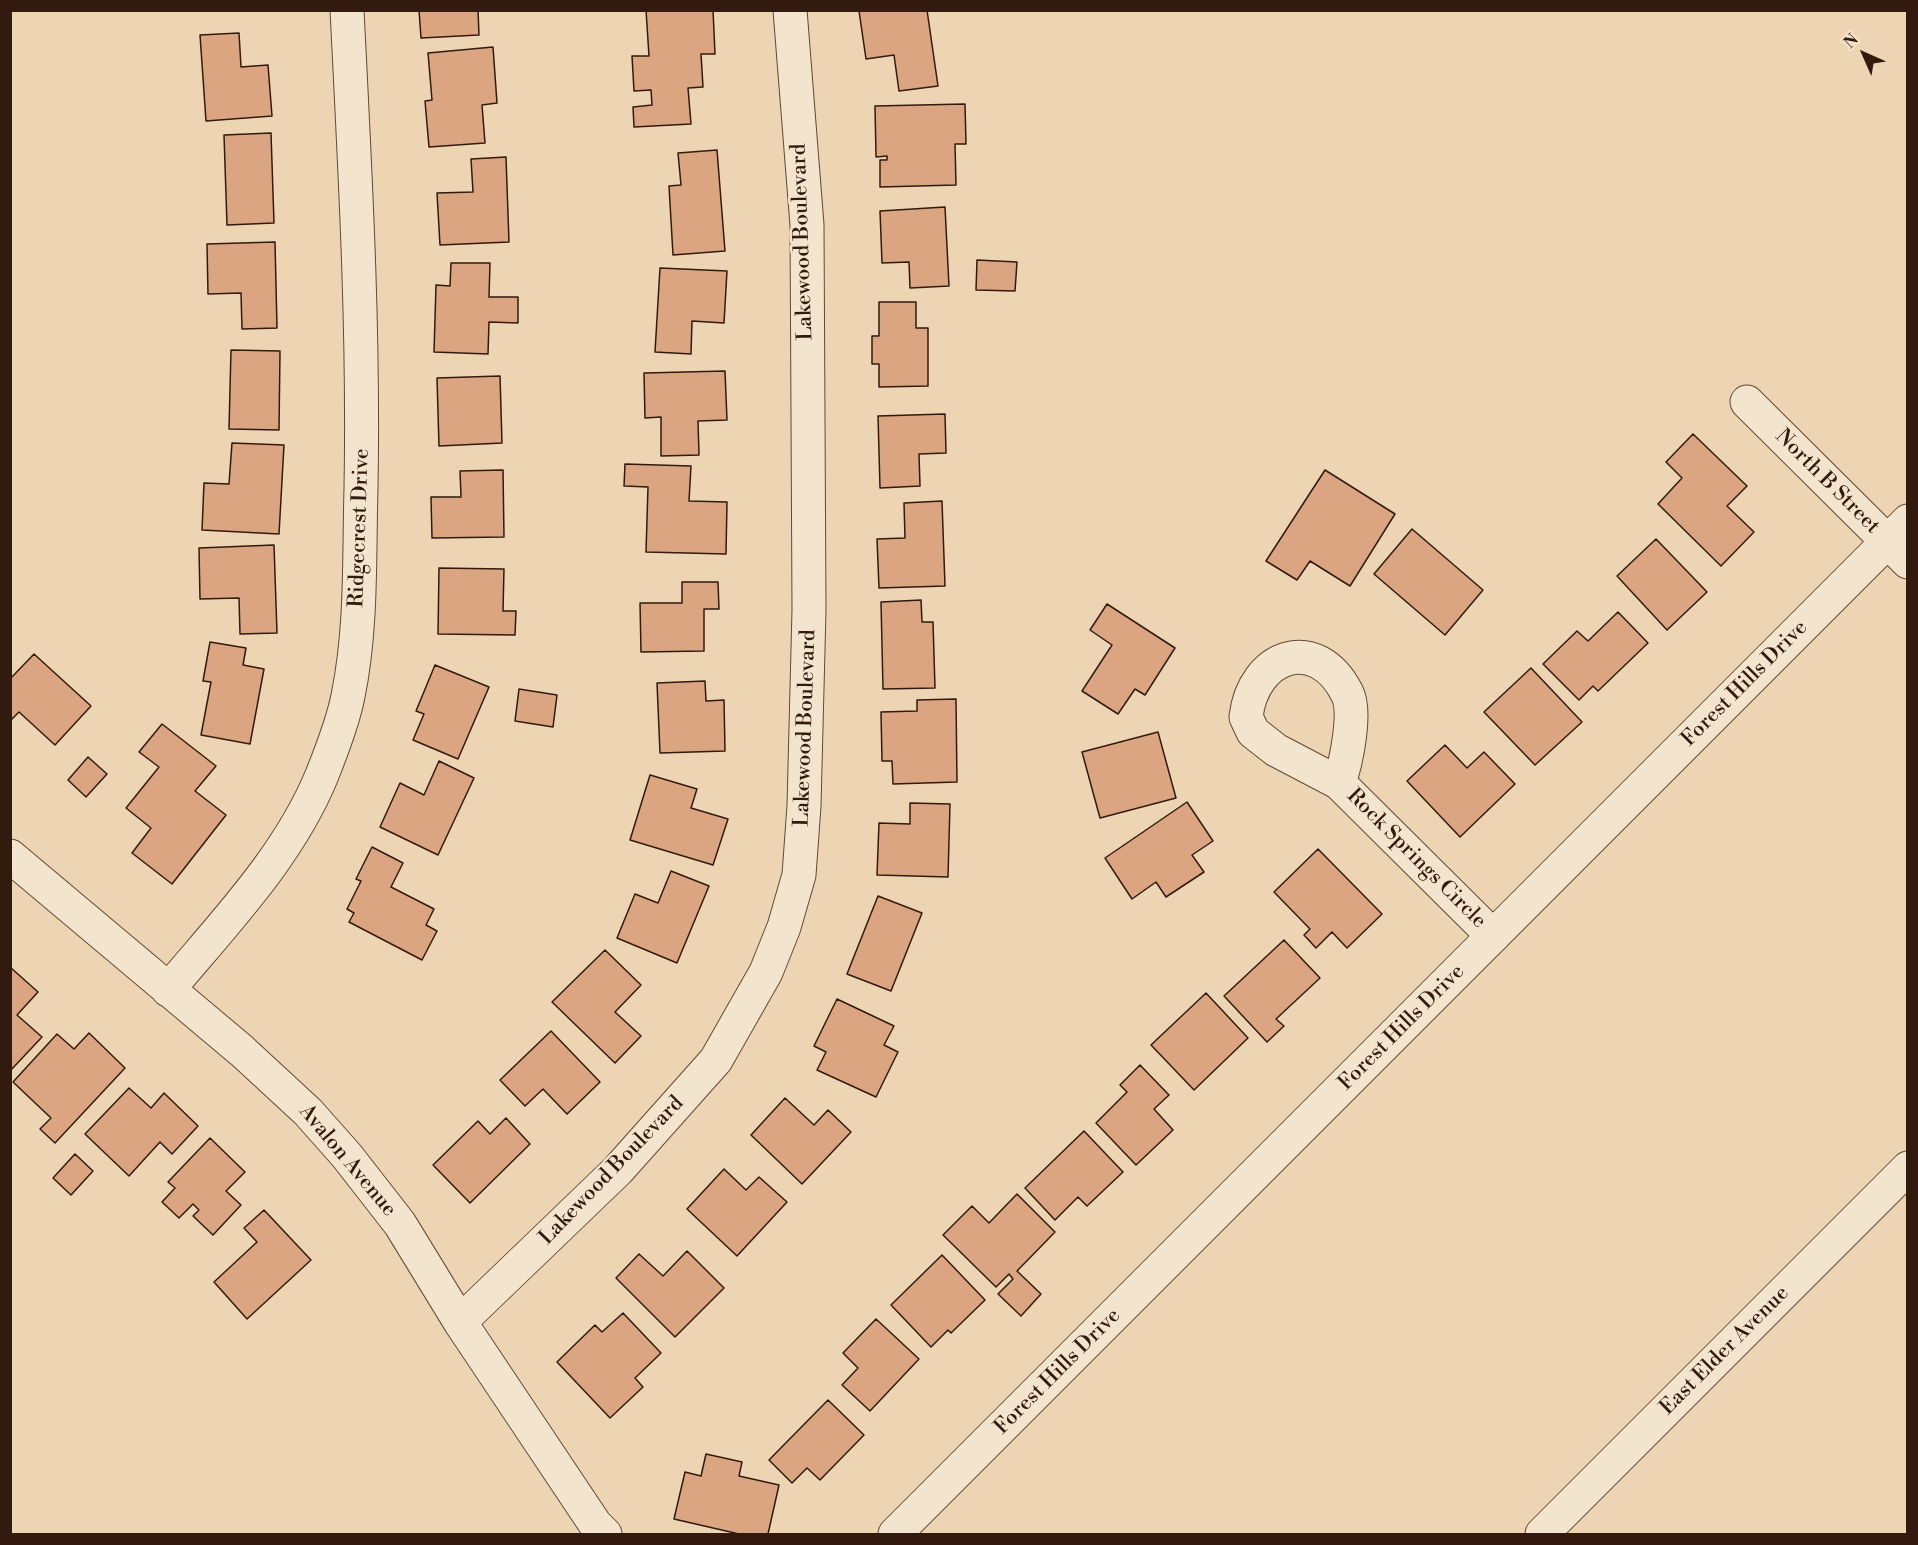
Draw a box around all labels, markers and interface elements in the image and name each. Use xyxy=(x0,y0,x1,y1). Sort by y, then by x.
north arrow xyxy=(1834,24,1894,84)
text: N xyxy=(1840,30,1863,53)
street label: Lakewood Boulevard xyxy=(787,143,819,341)
street label: North B Street xyxy=(1769,424,1885,540)
street label: Ridgecrest Drive xyxy=(345,448,375,608)
street label: Forest Hills Drive xyxy=(1677,616,1813,752)
street label: Lakewood Boulevard xyxy=(790,629,822,827)
street label: Rock Springs Circle xyxy=(1341,784,1491,934)
street label: Forest Hills Drive xyxy=(1334,960,1470,1096)
street label: Lakewood Boulevard xyxy=(534,1091,690,1251)
street label: Avalon Avenue xyxy=(293,1100,401,1222)
street label: East Elder Avenue xyxy=(1655,1281,1795,1421)
street label: Forest Hills Drive xyxy=(990,1304,1126,1440)

